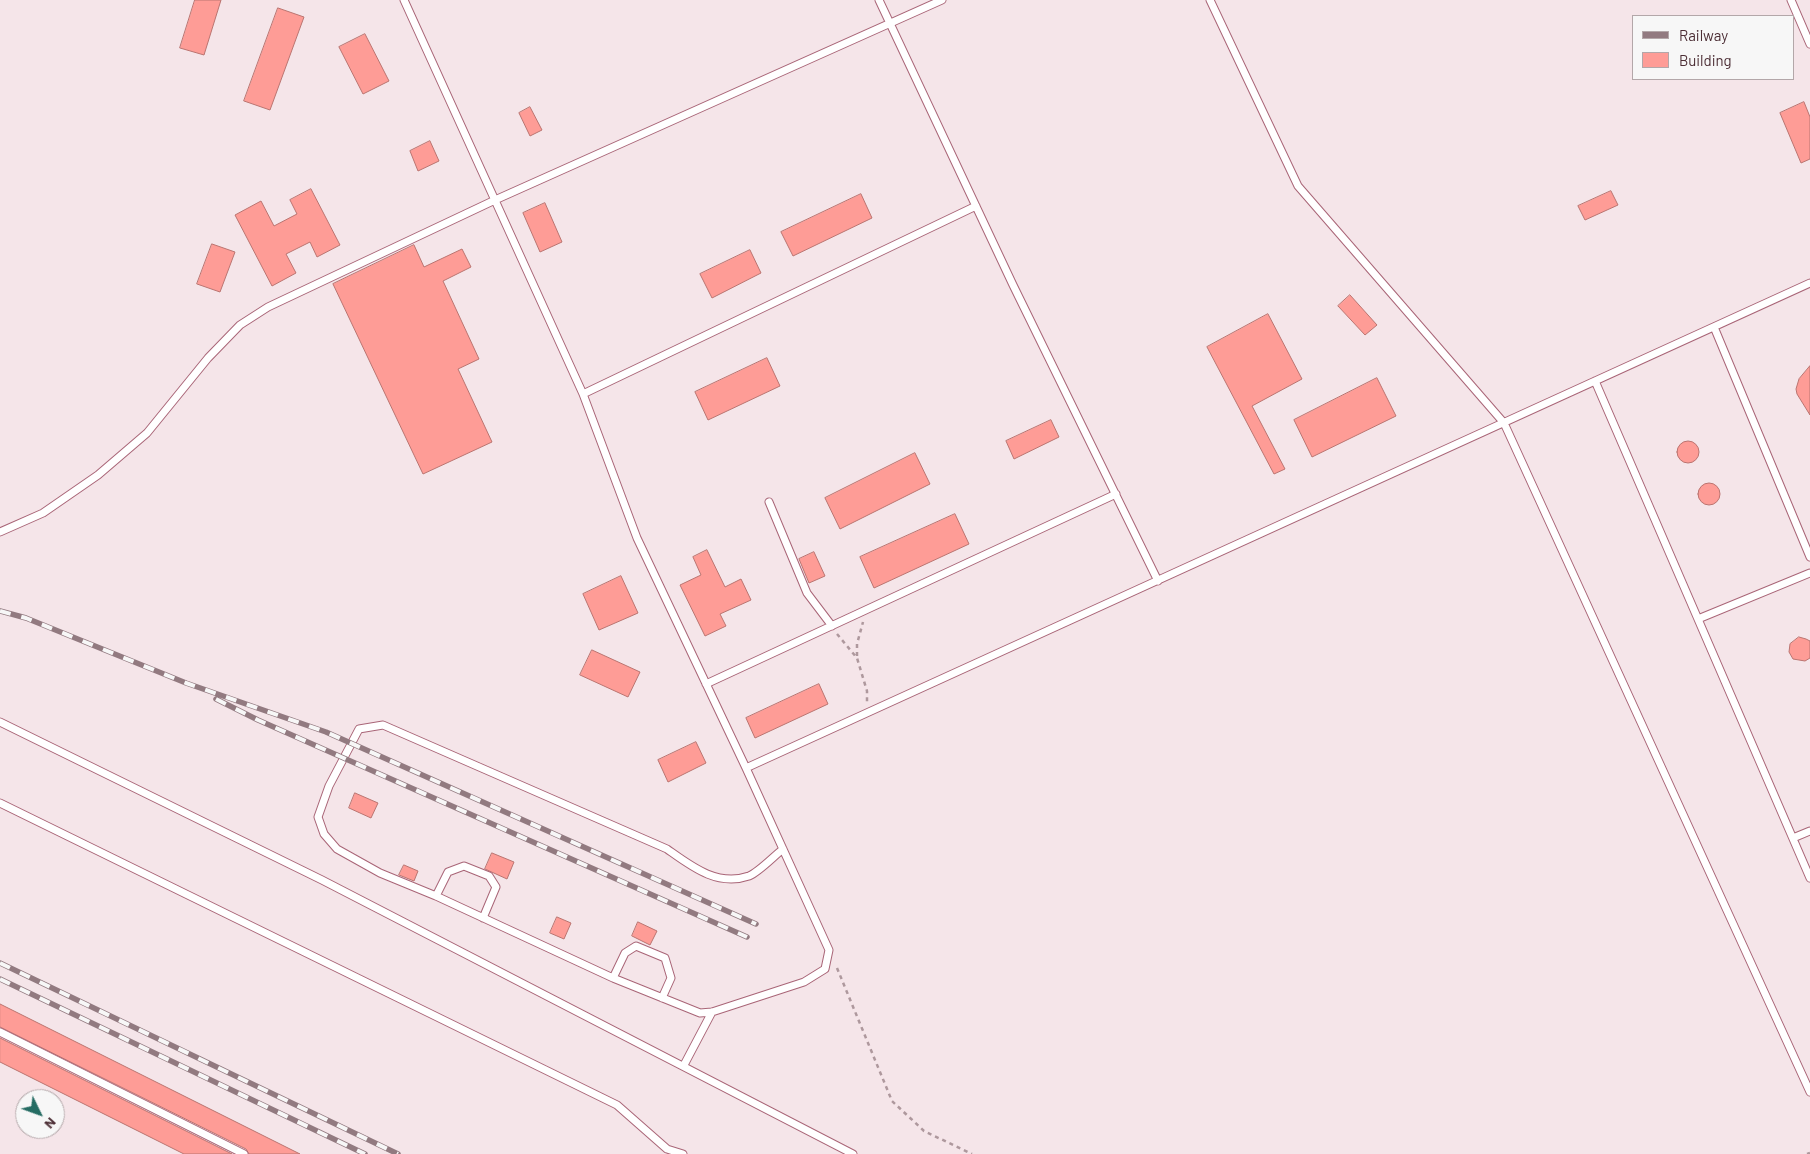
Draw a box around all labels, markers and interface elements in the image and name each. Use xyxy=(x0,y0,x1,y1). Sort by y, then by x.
legend xyxy=(1632,15,1795,80)
text: Railway xyxy=(1679,26,1728,44)
text: Building xyxy=(1679,51,1732,69)
north arrow xyxy=(15,1089,65,1139)
text: N xyxy=(41,1115,60,1133)

